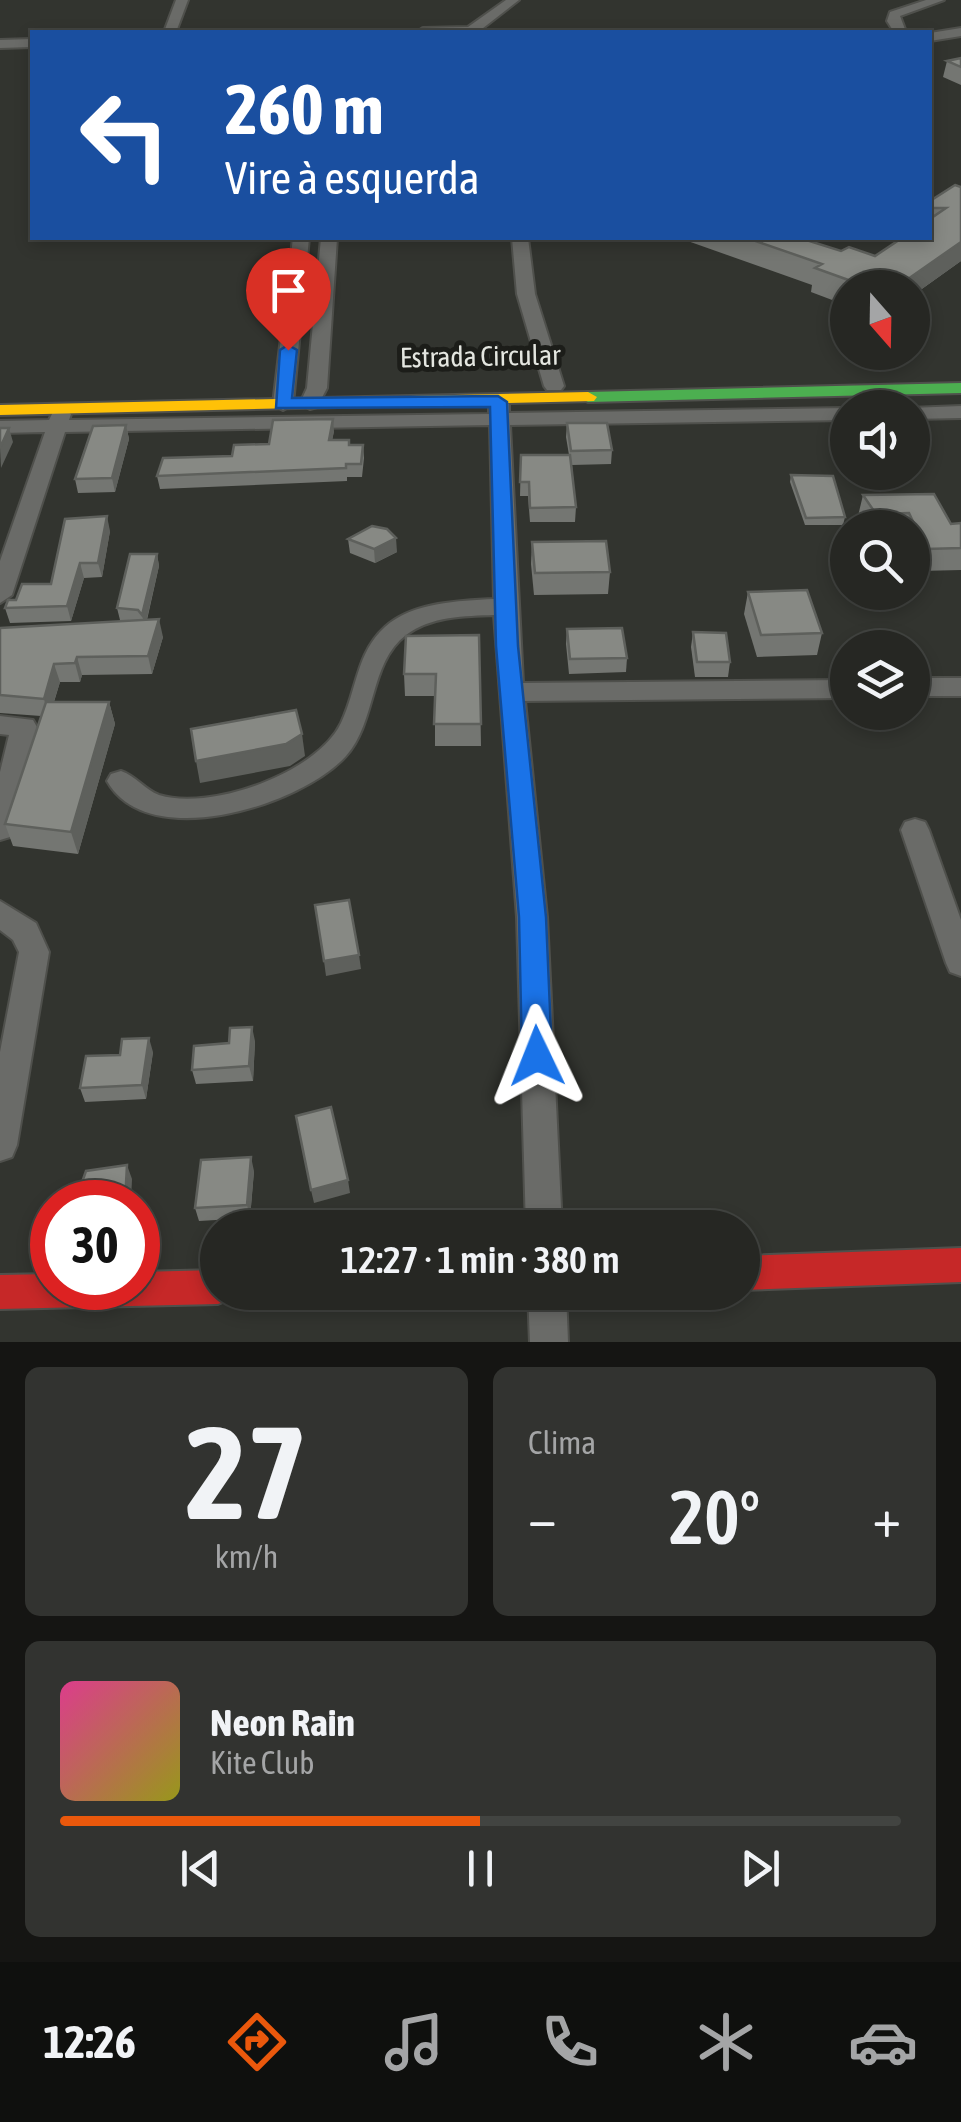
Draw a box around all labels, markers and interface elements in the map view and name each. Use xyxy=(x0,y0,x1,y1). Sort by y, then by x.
text: 260 m xyxy=(225,69,384,149)
icon: left xyxy=(60,70,190,200)
text: Vire à esquerda xyxy=(225,152,480,204)
pin xyxy=(246,248,331,351)
icon: arrive xyxy=(261,263,316,318)
north arrow xyxy=(830,270,930,370)
map controls xyxy=(830,270,930,730)
street label: Estrada Circular xyxy=(399,339,561,373)
button: sound xyxy=(830,390,930,490)
button: search xyxy=(830,510,930,610)
button: layers xyxy=(830,630,930,730)
position arrow xyxy=(485,1004,589,1108)
speed limit sign: 30 xyxy=(30,1180,160,1310)
text: 12:27 · 1 min · 380 m xyxy=(340,1238,620,1281)
text: 27 xyxy=(185,1398,308,1547)
text: Clima xyxy=(528,1424,596,1461)
text: 20° xyxy=(669,1474,760,1560)
text: − xyxy=(528,1486,557,1549)
text: + xyxy=(872,1486,901,1549)
text: km/h xyxy=(215,1538,278,1575)
text: Neon Rain xyxy=(210,1701,355,1744)
text: Kite Club xyxy=(210,1744,314,1781)
icon: previous xyxy=(173,1841,228,1896)
icon: pause xyxy=(453,1841,508,1896)
icon: next xyxy=(733,1841,788,1896)
icon: directions xyxy=(222,2007,292,2077)
icon: music xyxy=(379,2007,449,2077)
icon: phone xyxy=(535,2007,605,2077)
icon: climate xyxy=(691,2007,761,2077)
icon: car xyxy=(848,2007,918,2077)
text: 12:26 xyxy=(43,2016,136,2068)

